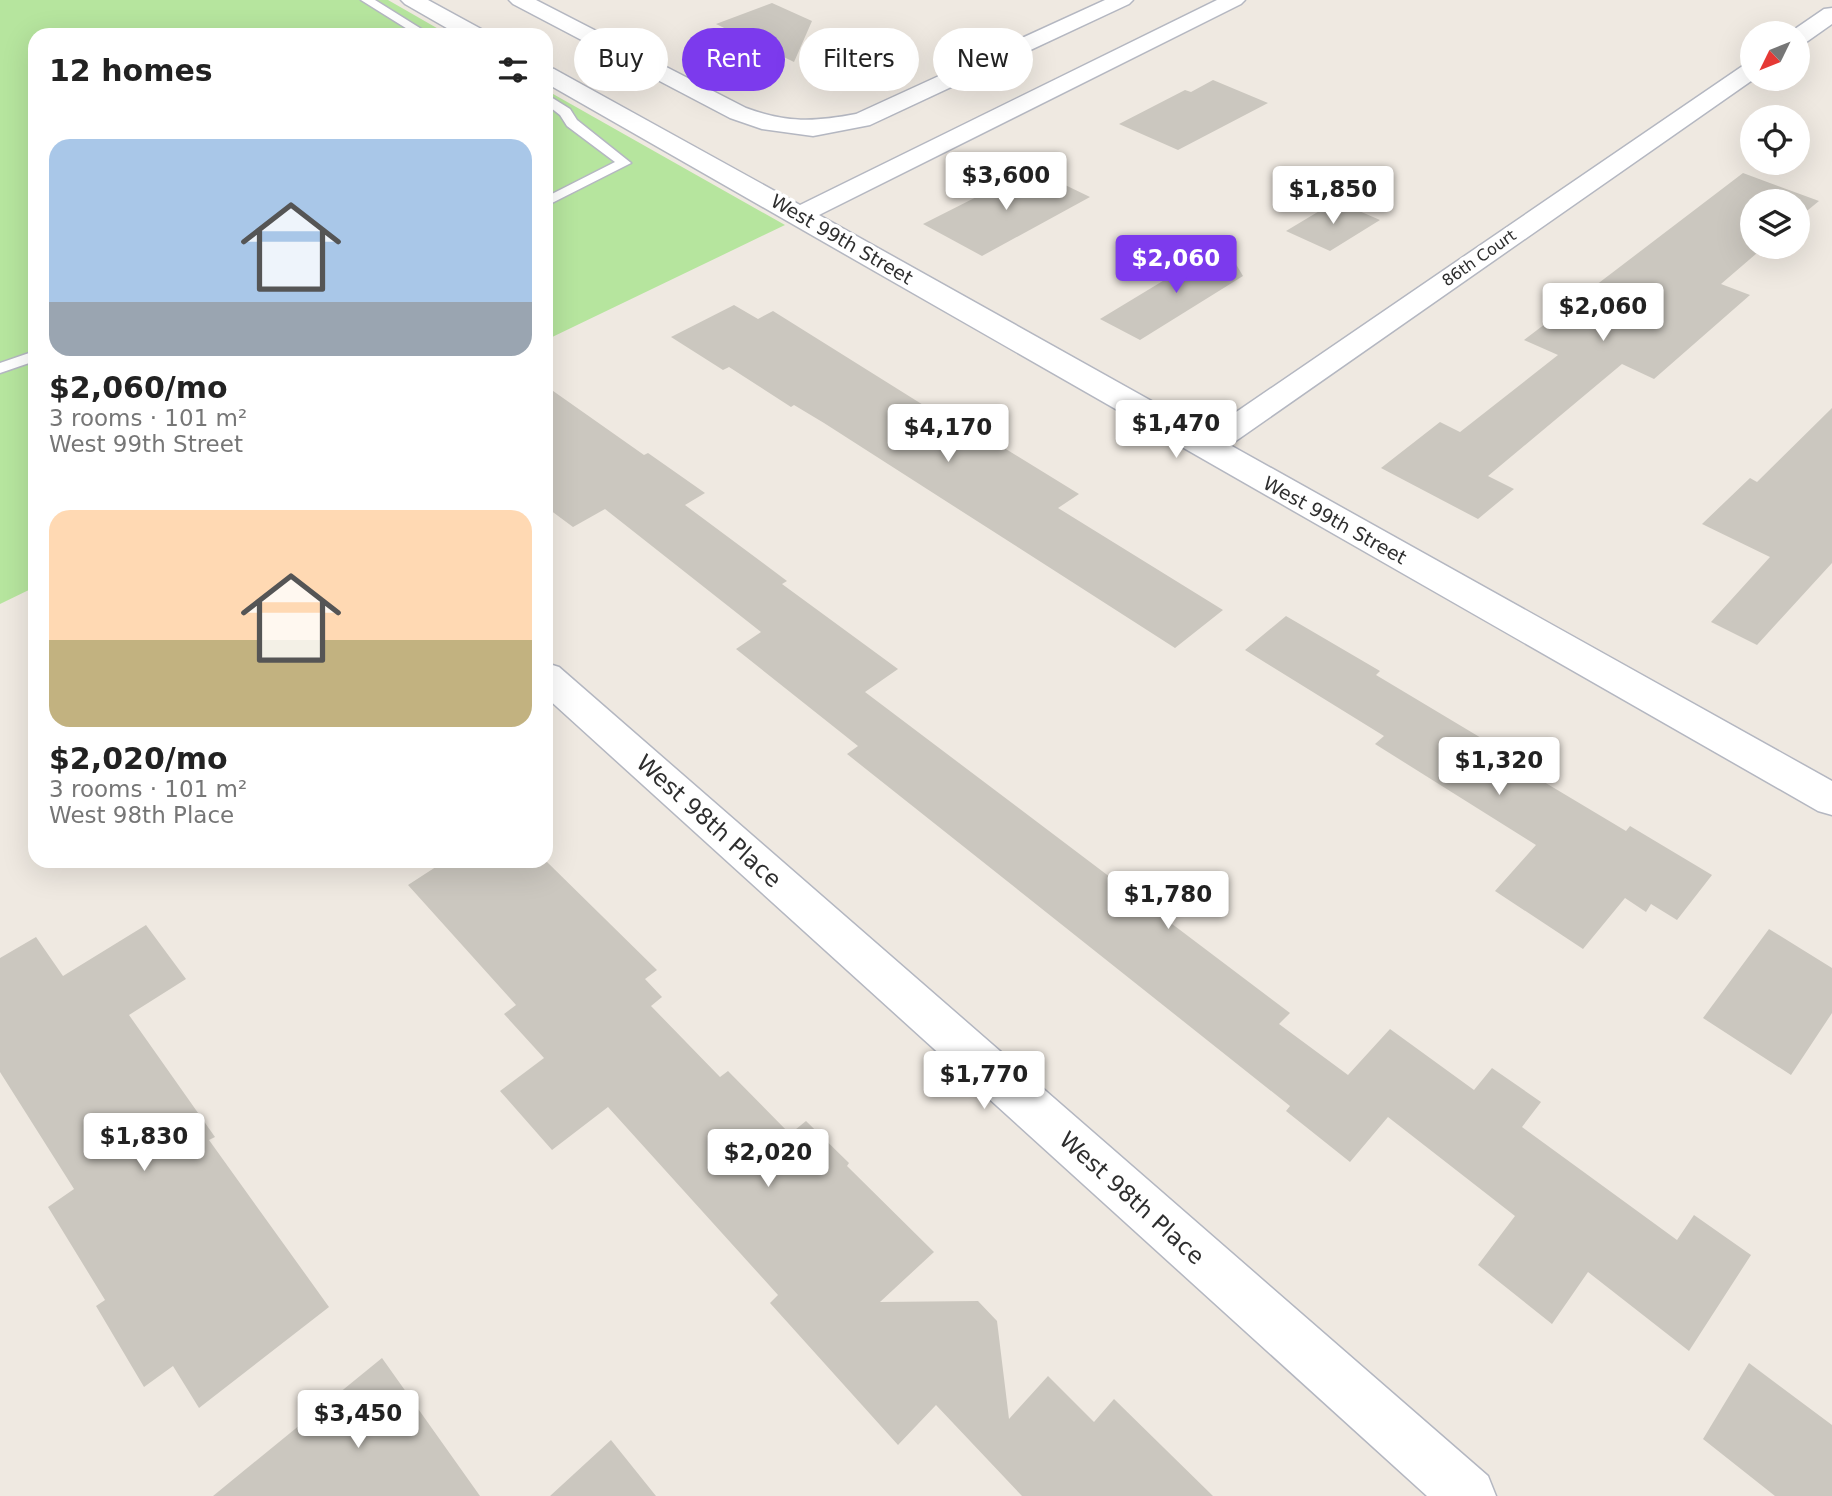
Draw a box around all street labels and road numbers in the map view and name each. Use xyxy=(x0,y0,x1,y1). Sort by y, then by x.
street label: West 99th Street xyxy=(767,189,917,289)
street label: 86th Court xyxy=(1438,226,1520,290)
street label: West 99th Street xyxy=(1260,472,1410,568)
street label: West 98th Place xyxy=(631,749,787,893)
street label: West 98th Place xyxy=(1054,1126,1210,1270)

